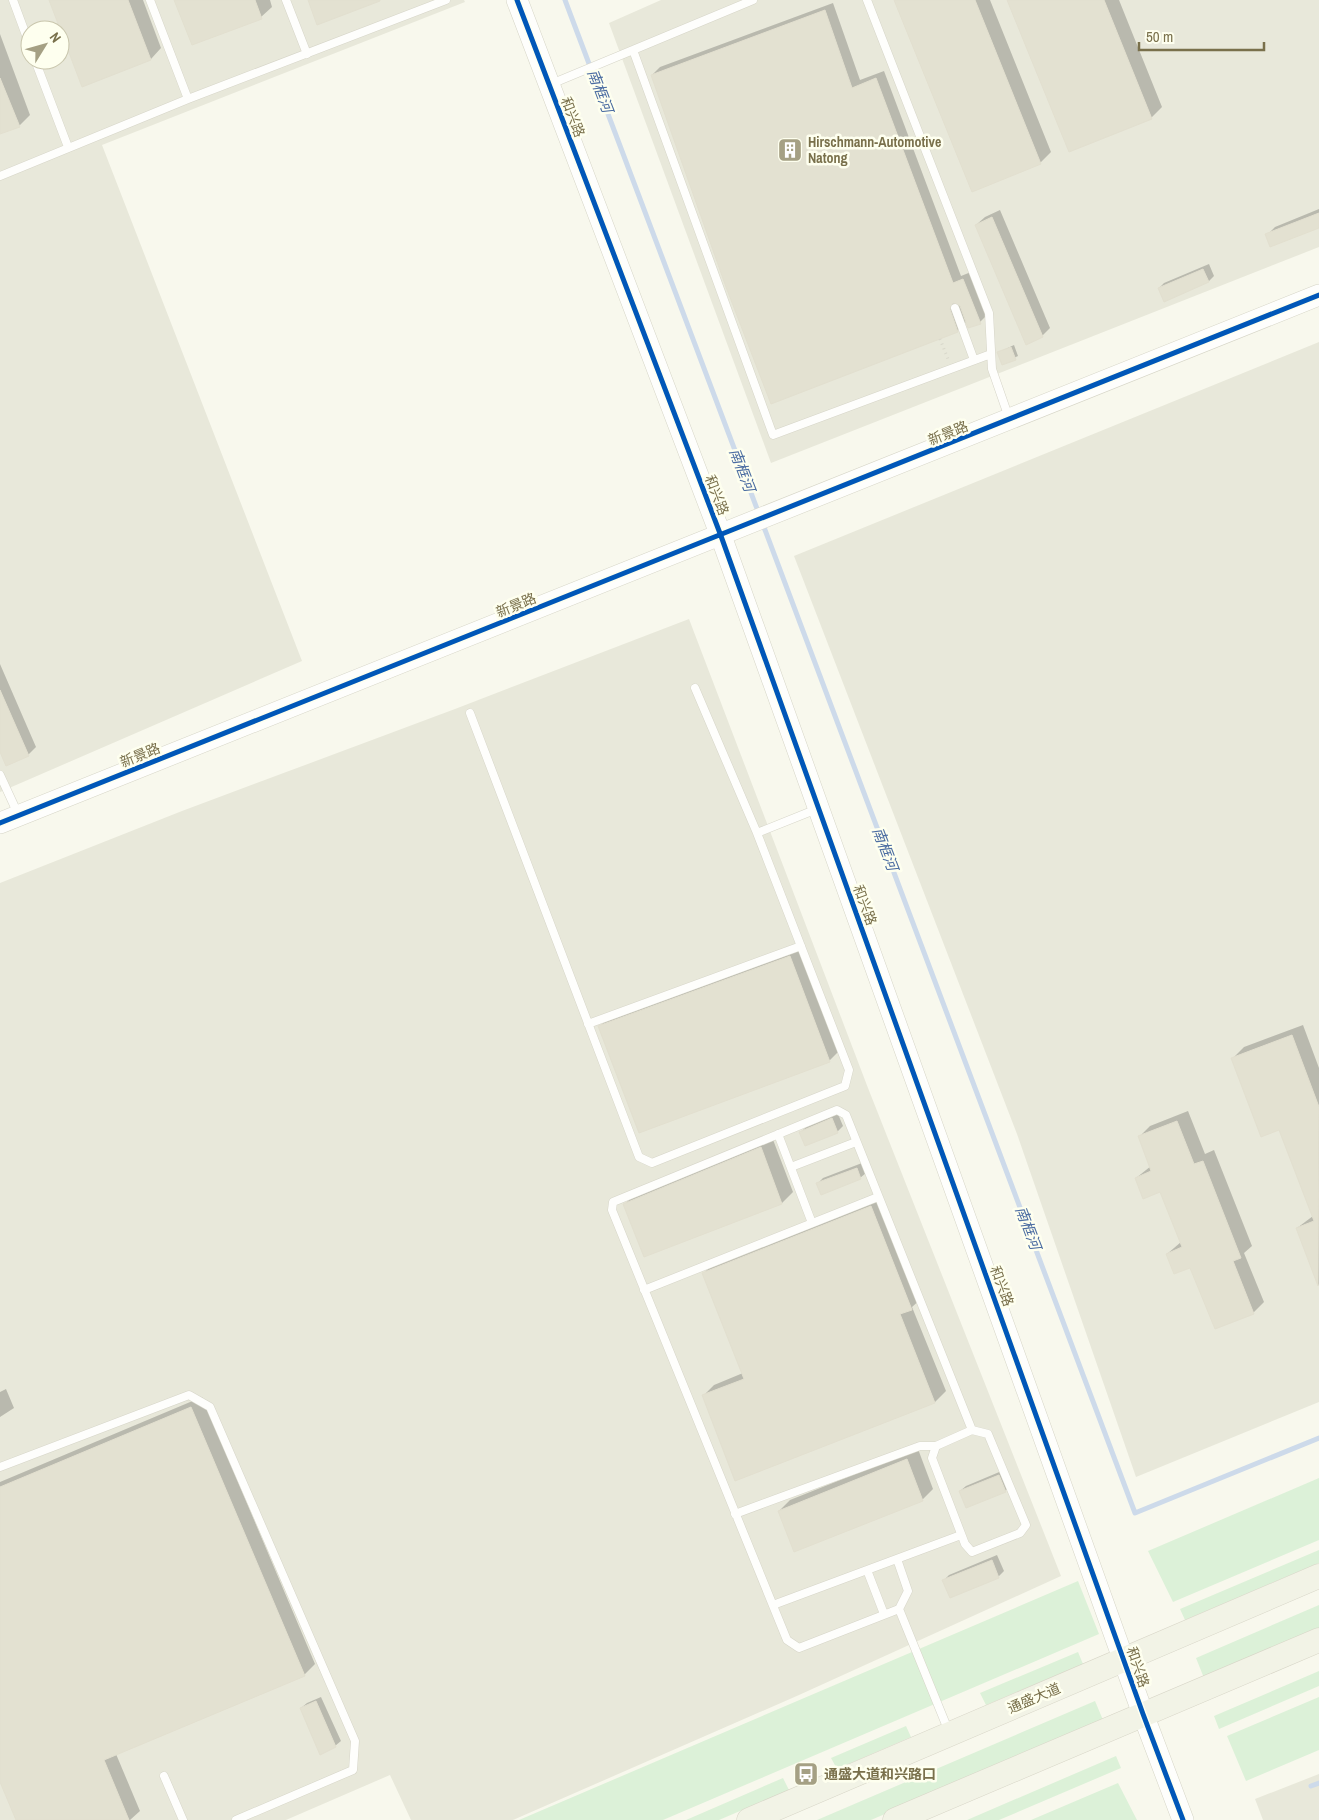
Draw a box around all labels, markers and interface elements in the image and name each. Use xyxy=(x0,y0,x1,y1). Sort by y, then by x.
north arrow xyxy=(20,20,70,70)
scale bar xyxy=(1139,20,1264,52)
text: 50 m xyxy=(1146,26,1173,47)
text: N xyxy=(46,28,65,46)
water label: 南框河 xyxy=(583,66,619,118)
street label: 和兴路 xyxy=(557,94,589,140)
place label: Hirschmann-Automotive Natong xyxy=(808,133,941,167)
building icon: Hirschmann-Automotive Natong xyxy=(777,137,803,163)
street label: 新景路 xyxy=(925,417,971,449)
water label: 南框河 xyxy=(725,445,761,497)
street label: 和兴路 xyxy=(701,472,733,518)
street label: 新景路 xyxy=(493,589,539,621)
street label: 新景路 xyxy=(117,739,163,771)
water label: 南框河 xyxy=(868,824,904,876)
street label: 和兴路 xyxy=(849,882,881,928)
water label: 南框河 xyxy=(1011,1203,1047,1255)
street label: 和兴路 xyxy=(986,1263,1018,1309)
street label: 和兴路 xyxy=(1123,1644,1153,1690)
street label: 通盛大道 xyxy=(1005,1679,1063,1717)
bus stop icon: 通盛大道和兴路口 xyxy=(793,1761,819,1787)
place label: 通盛大道和兴路口 xyxy=(824,1765,936,1783)

